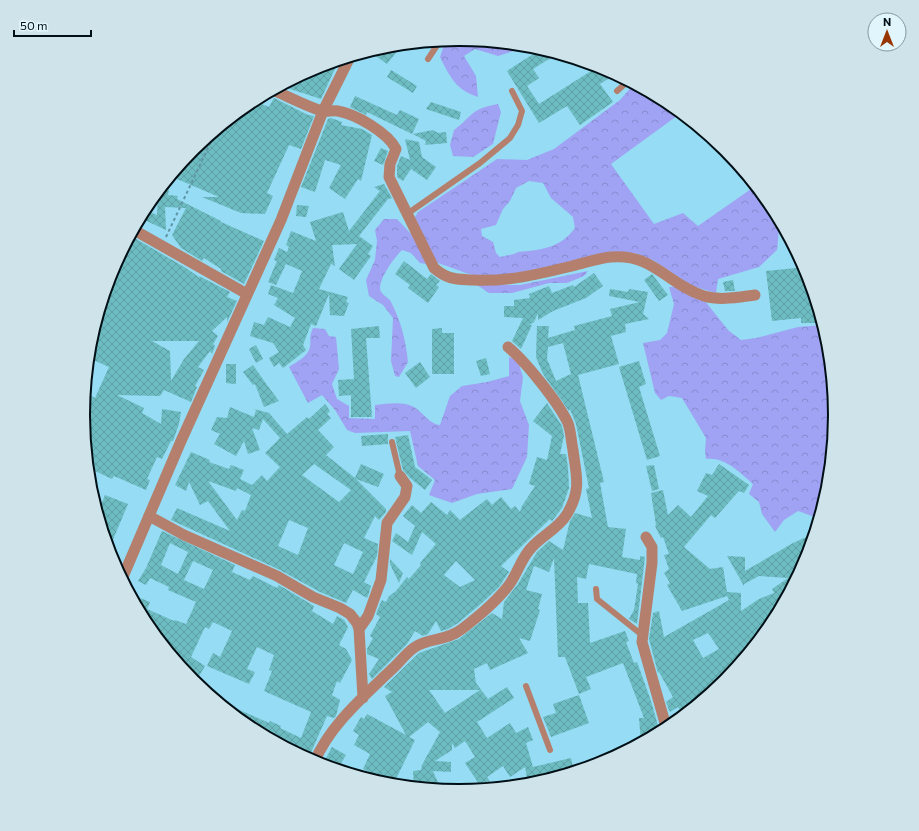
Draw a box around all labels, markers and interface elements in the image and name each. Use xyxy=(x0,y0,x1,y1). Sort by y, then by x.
scale bar xyxy=(14,12,91,38)
north arrow xyxy=(867,12,907,52)
text: N xyxy=(883,15,891,28)
text: 50 m xyxy=(20,18,48,32)

